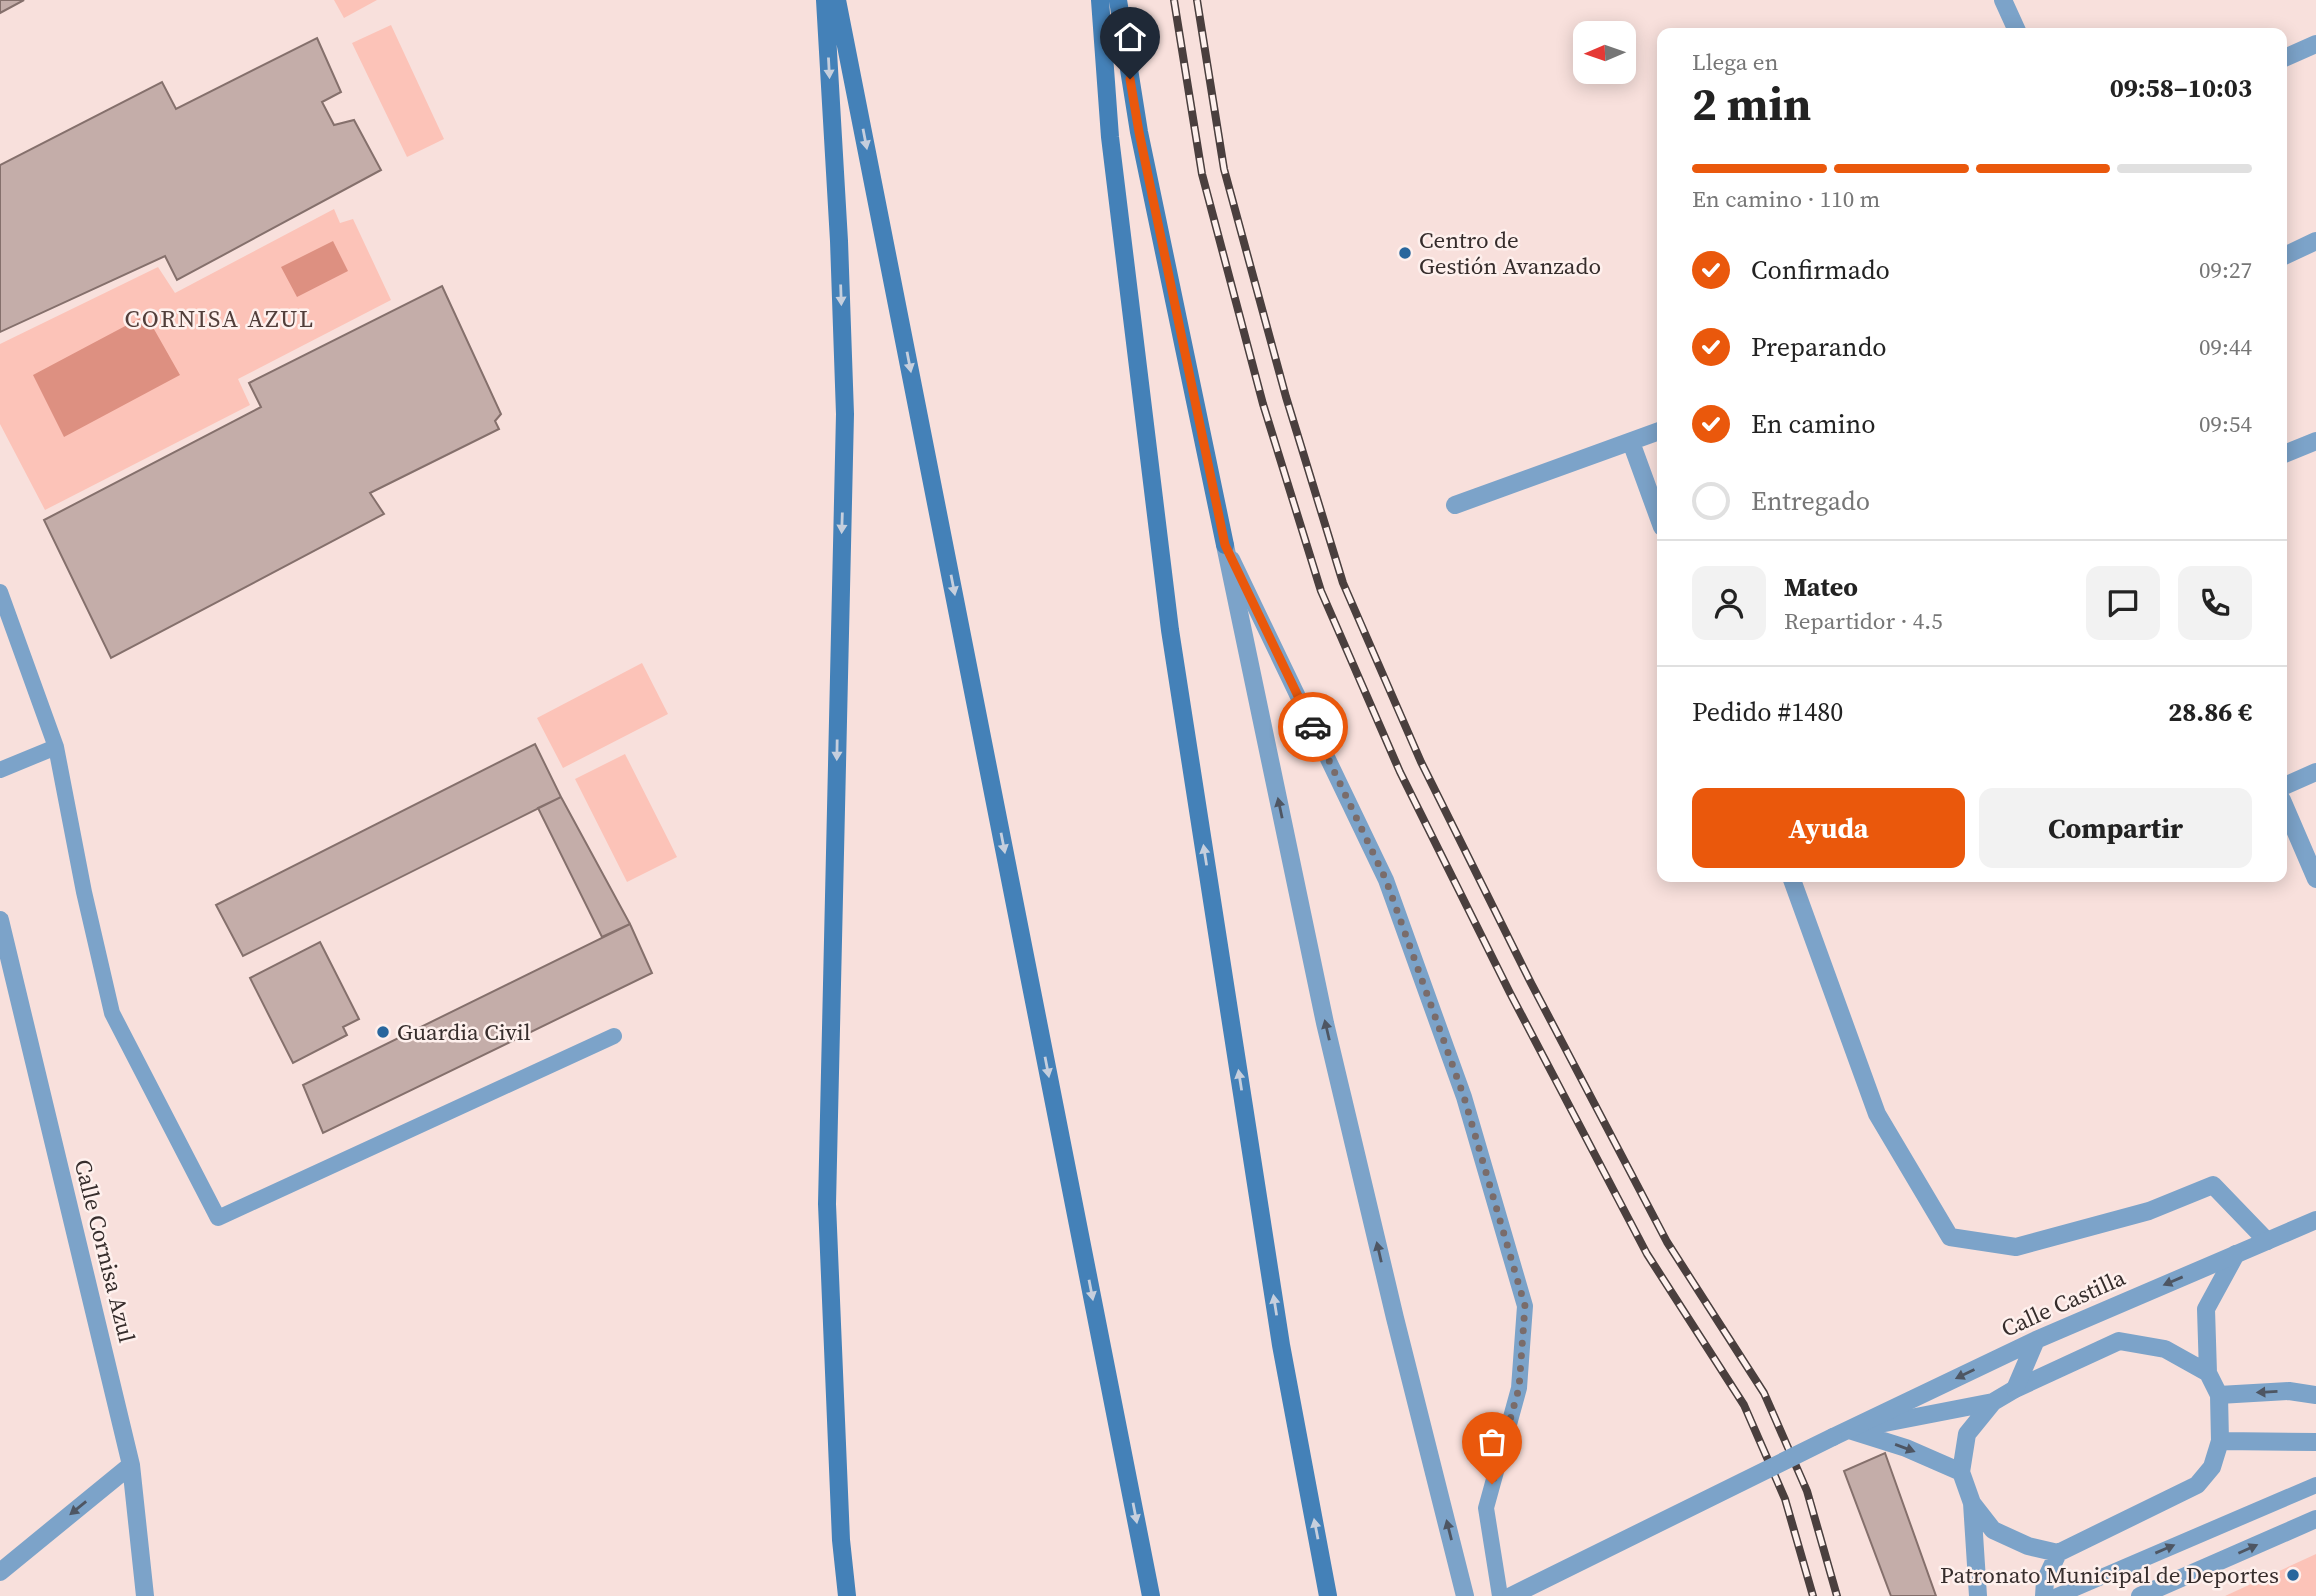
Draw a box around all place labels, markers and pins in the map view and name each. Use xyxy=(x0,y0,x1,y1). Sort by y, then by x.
pin xyxy=(1100,7,1160,79)
place label: Centro de Gestión Avanzado xyxy=(1419,224,1601,282)
marker: Centro de Gestión Avanzado xyxy=(1397,245,1413,261)
place label: Guardia Civil xyxy=(397,1016,531,1048)
marker: Guardia Civil xyxy=(375,1024,391,1040)
pin xyxy=(1462,1412,1522,1484)
place label: Patronato Municipal de Deportes xyxy=(1940,1559,2279,1591)
marker: Patronato Municipal de Deportes xyxy=(2285,1567,2301,1583)

